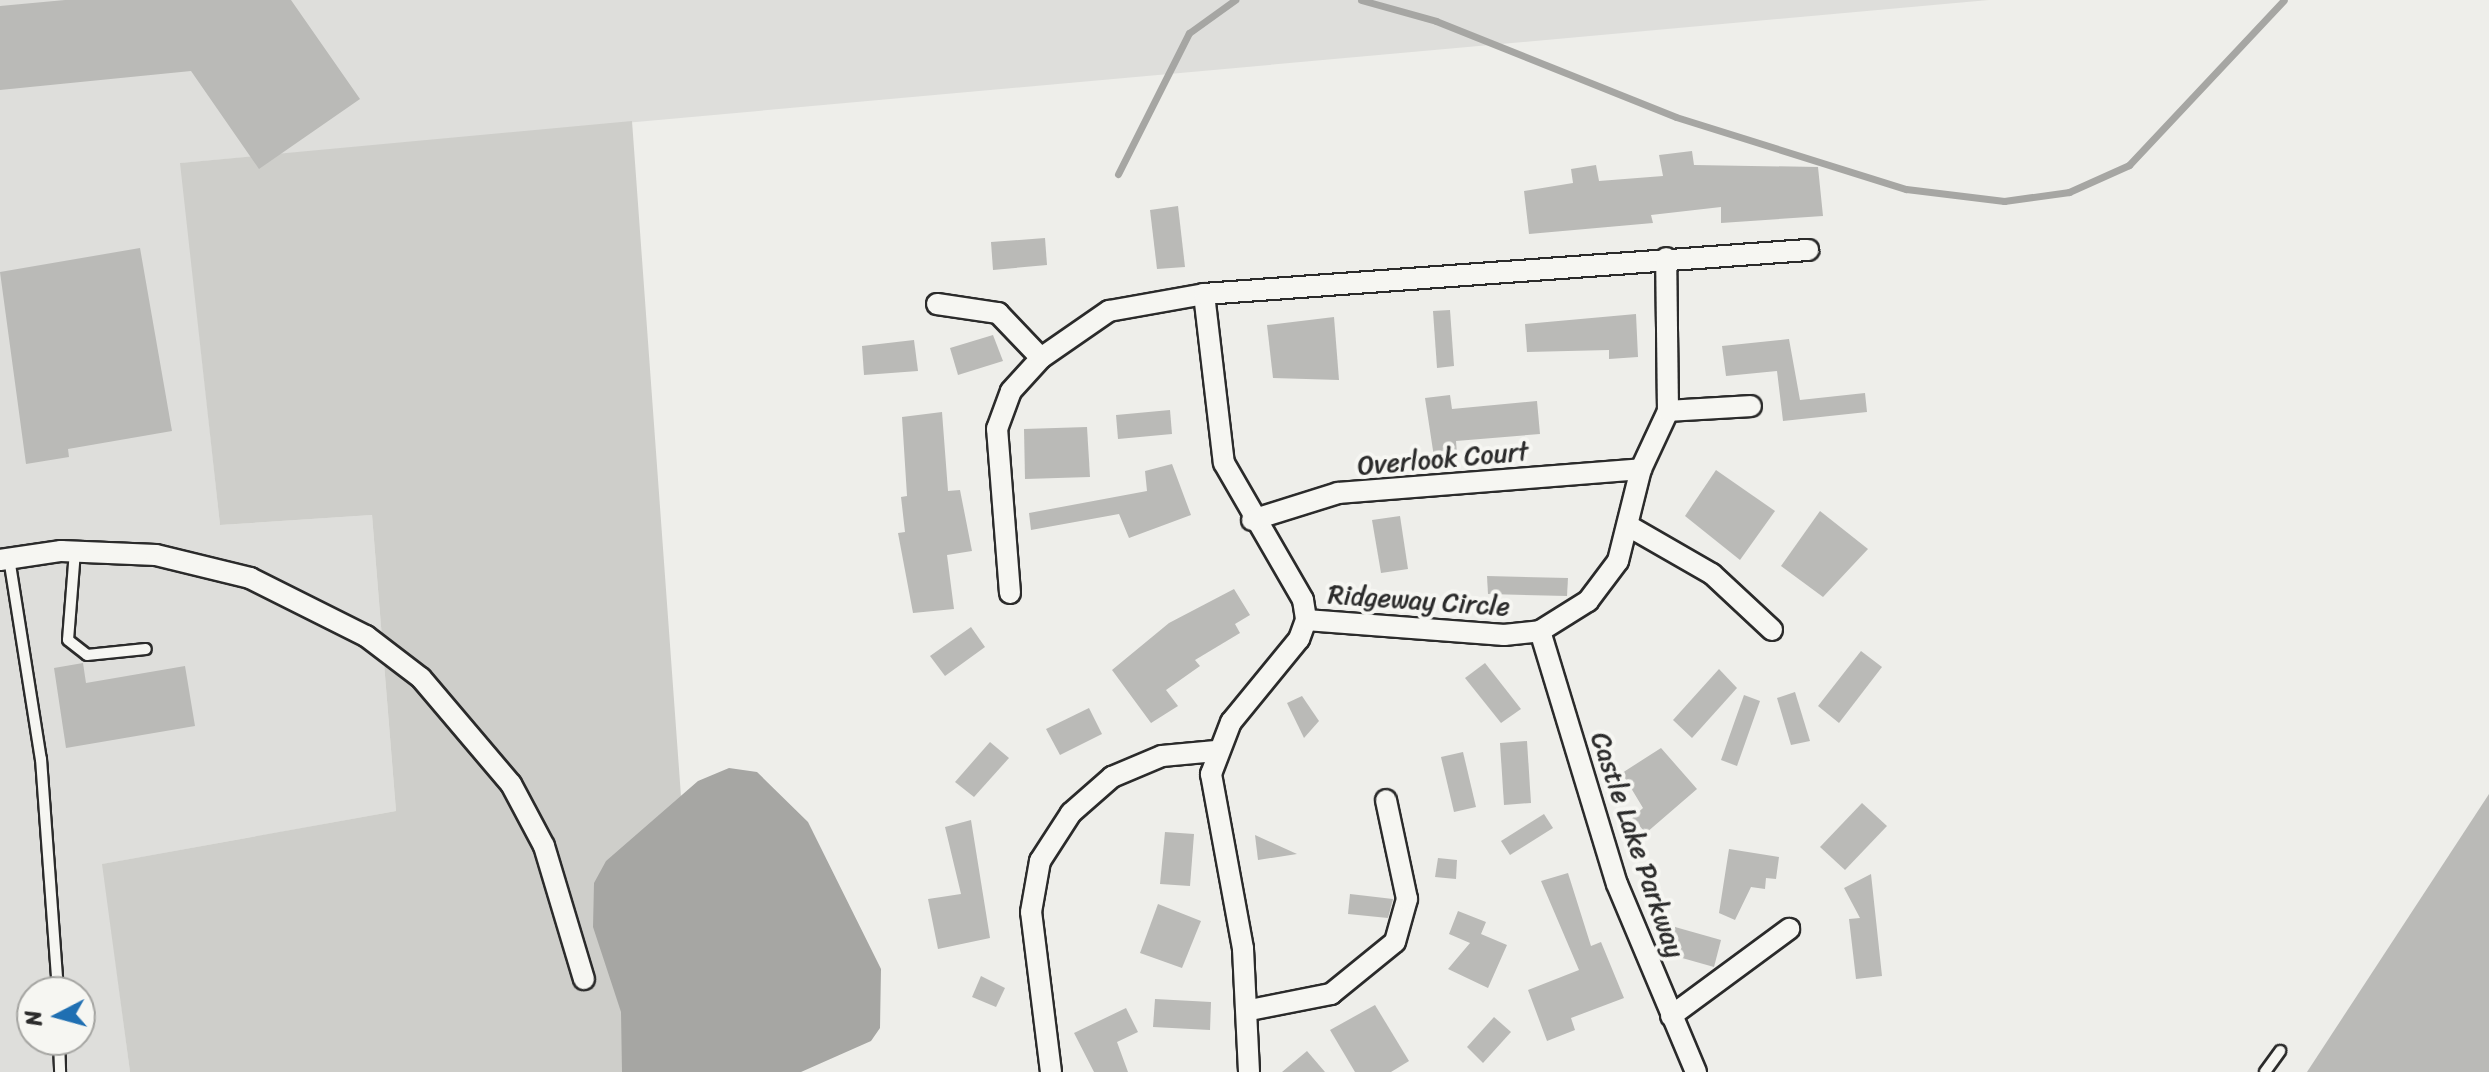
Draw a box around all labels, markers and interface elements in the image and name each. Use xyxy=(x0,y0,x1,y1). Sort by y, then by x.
street label: Overlook Court xyxy=(1356,436,1530,482)
street label: Ridgeway Circle xyxy=(1327,579,1511,623)
street label: Castle Lake Parkway xyxy=(1584,728,1690,962)
north arrow xyxy=(16,976,96,1056)
text: N xyxy=(13,1009,54,1028)

